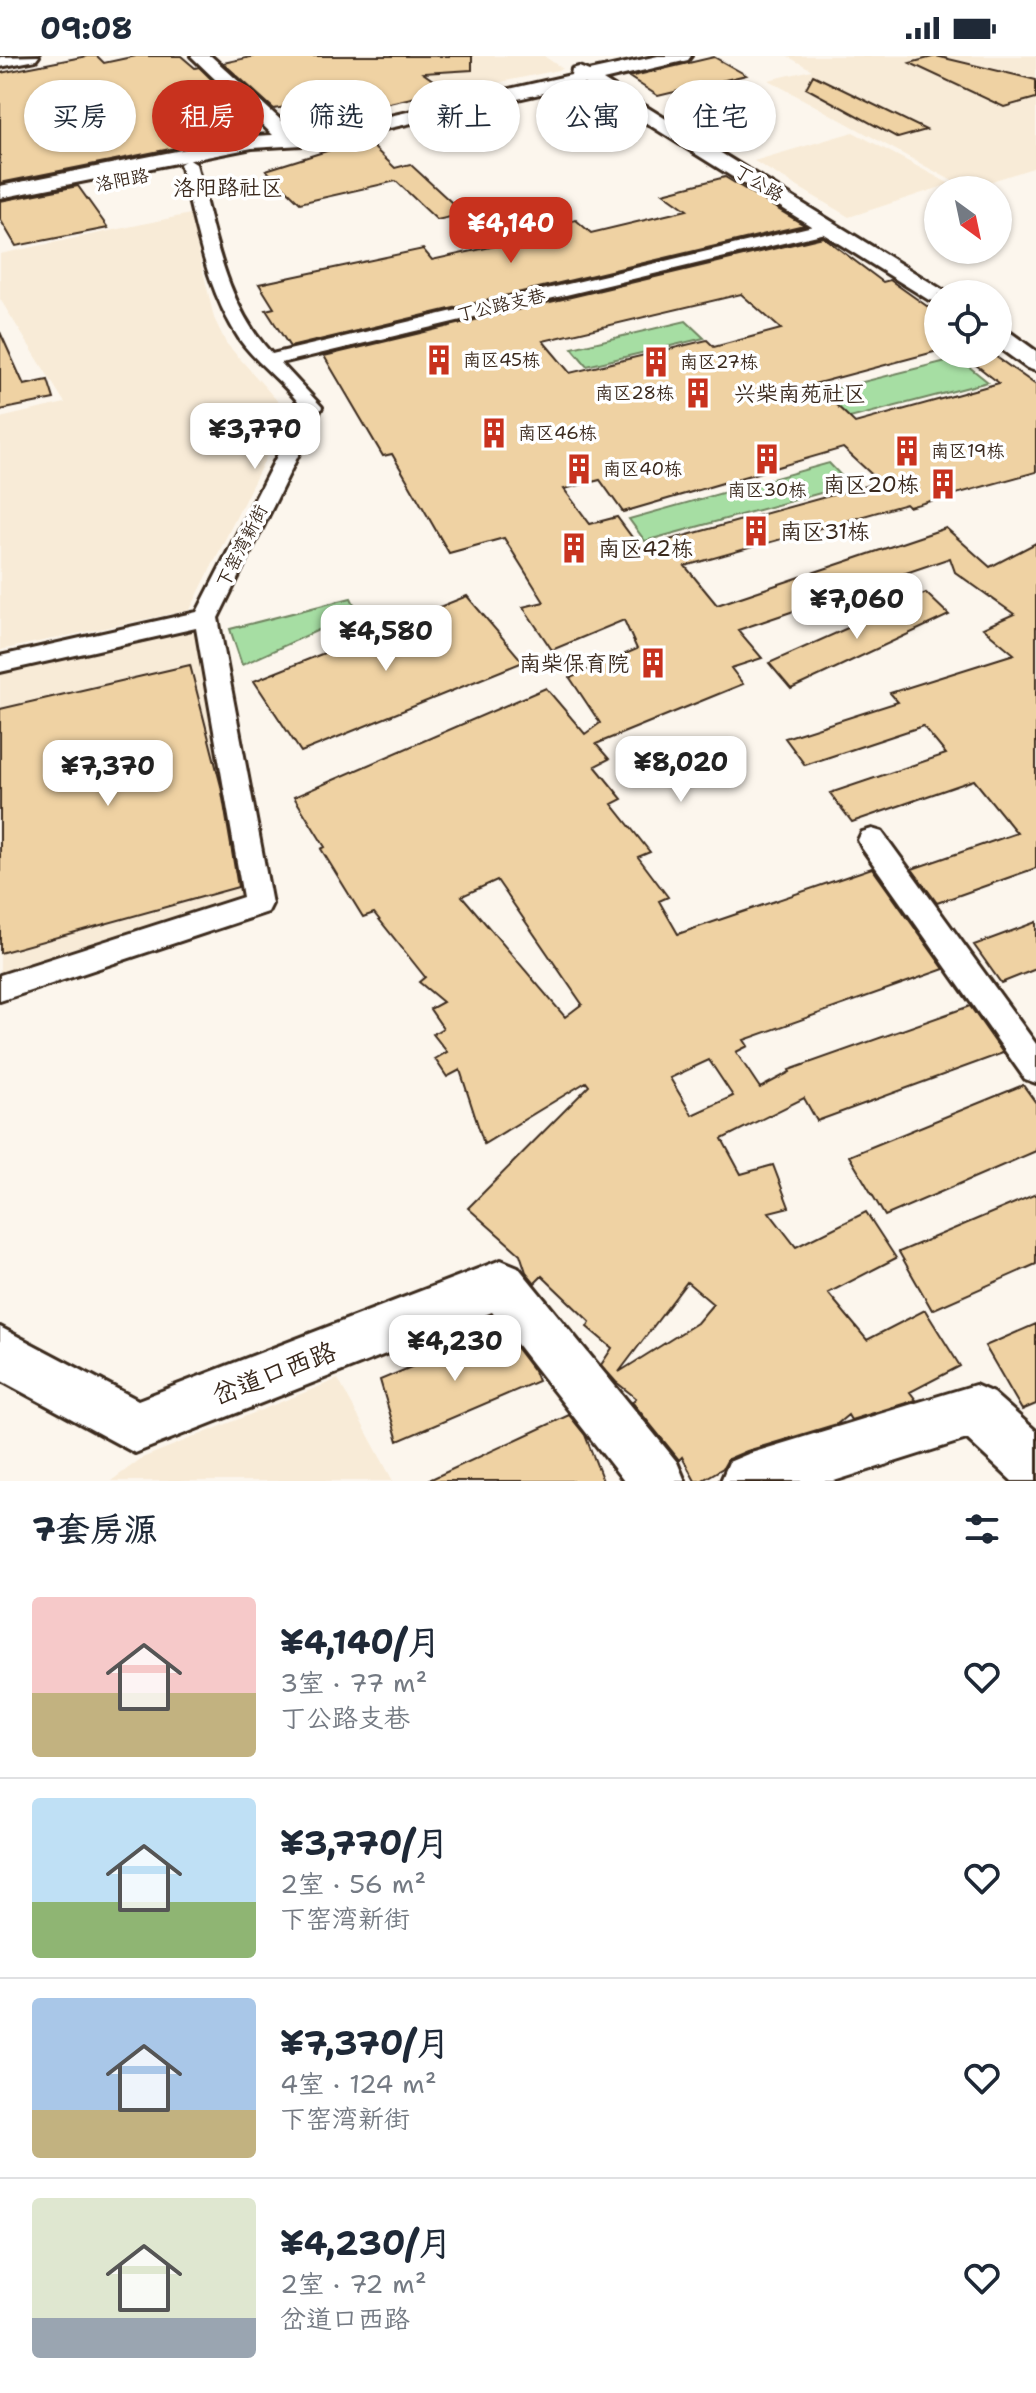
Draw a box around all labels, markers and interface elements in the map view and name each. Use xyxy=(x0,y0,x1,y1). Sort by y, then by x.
text: 09:08 xyxy=(40,8,132,49)
chip: 买房 xyxy=(24,80,136,152)
chip: 租房 xyxy=(152,80,264,152)
chip: 筛选 xyxy=(280,80,392,152)
chip: 新上 xyxy=(408,80,520,152)
chip: 公寓 xyxy=(536,80,648,152)
chip: 住宅 xyxy=(664,80,776,152)
street label: 丁公路 xyxy=(730,159,788,207)
street label: 洛阳路 xyxy=(93,163,151,197)
district label: 洛阳路社区 xyxy=(173,173,283,202)
north arrow xyxy=(924,176,1012,264)
map controls xyxy=(924,176,1012,368)
pin: ¥4,140 xyxy=(446,197,576,265)
text: ¥4,140 xyxy=(467,205,555,240)
button: locate xyxy=(924,280,1012,368)
street label: 丁公路支巷 xyxy=(454,283,548,327)
building icon: 南区45栋 xyxy=(422,343,456,377)
building icon: 南区27栋 xyxy=(639,345,673,379)
place label: 南区45栋 xyxy=(463,348,540,372)
place label: 南区27栋 xyxy=(680,350,758,374)
building icon: 南区28栋 xyxy=(681,376,715,410)
district label: 兴柴南苑社区 xyxy=(734,379,866,408)
place label: 南区28栋 xyxy=(595,381,674,405)
pin: ¥3,770 xyxy=(190,403,320,471)
text: ¥3,770 xyxy=(208,411,302,446)
building icon: 南区46栋 xyxy=(477,416,511,450)
place label: 南区46栋 xyxy=(518,421,597,445)
building icon: 南区19栋 xyxy=(890,434,924,468)
place label: 南区19栋 xyxy=(931,439,1004,463)
building icon: 南区30栋 xyxy=(750,442,784,476)
building icon: 南区40栋 xyxy=(562,452,596,486)
place label: 南区40栋 xyxy=(603,457,682,481)
building icon: 南区20栋 xyxy=(926,467,960,501)
place label: 南区20栋 xyxy=(823,470,919,499)
place label: 南区30栋 xyxy=(728,478,806,502)
street label: 下窑湾新街 xyxy=(211,500,273,592)
building icon: 南区31栋 xyxy=(739,514,773,548)
place label: 南区31栋 xyxy=(780,517,869,546)
building icon: 南区42栋 xyxy=(557,531,591,565)
place label: 南区42栋 xyxy=(598,534,693,563)
pin: ¥7,060 xyxy=(792,573,922,641)
text: ¥7,060 xyxy=(809,581,905,616)
pin: ¥4,580 xyxy=(321,605,451,673)
text: ¥4,580 xyxy=(339,613,433,648)
building icon: 南柴保育院 xyxy=(636,646,670,680)
place label: 南柴保育院 xyxy=(519,649,629,678)
pin: ¥8,020 xyxy=(616,736,746,804)
pin: ¥7,370 xyxy=(43,740,173,808)
text: ¥8,020 xyxy=(633,744,729,779)
text: ¥7,370 xyxy=(61,748,155,783)
pin: ¥4,230 xyxy=(390,1315,520,1383)
text: ¥4,230 xyxy=(407,1323,503,1358)
street label: 岔道口西路 xyxy=(207,1333,341,1412)
text: 7套房源 xyxy=(32,1506,158,1552)
icon: filters xyxy=(960,1507,1004,1551)
text: ¥4,140/月 xyxy=(280,1619,441,1665)
icon: home xyxy=(96,1629,192,1725)
icon: heart xyxy=(960,1655,1004,1699)
text: 3室 · 77 m² xyxy=(280,1665,427,1700)
text: 丁公路支巷 xyxy=(280,1700,410,1735)
text: ¥3,770/月 xyxy=(280,1820,449,1866)
icon: home xyxy=(96,1830,192,1926)
icon: heart xyxy=(960,1856,1004,1900)
text: 2室 · 56 m² xyxy=(280,1866,426,1901)
text: 下窑湾新街 xyxy=(280,1901,410,1936)
text: ¥7,370/月 xyxy=(280,2020,450,2066)
icon: home xyxy=(96,2030,192,2126)
icon: heart xyxy=(960,2056,1004,2100)
text: 4室 · 124 m² xyxy=(280,2066,437,2101)
text: 下窑湾新街 xyxy=(280,2101,410,2136)
text: ¥4,230/月 xyxy=(280,2220,452,2266)
icon: home xyxy=(96,2230,192,2326)
icon: heart xyxy=(960,2256,1004,2300)
text: 2室 · 72 m² xyxy=(280,2266,427,2301)
text: 岔道口西路 xyxy=(280,2301,410,2336)

